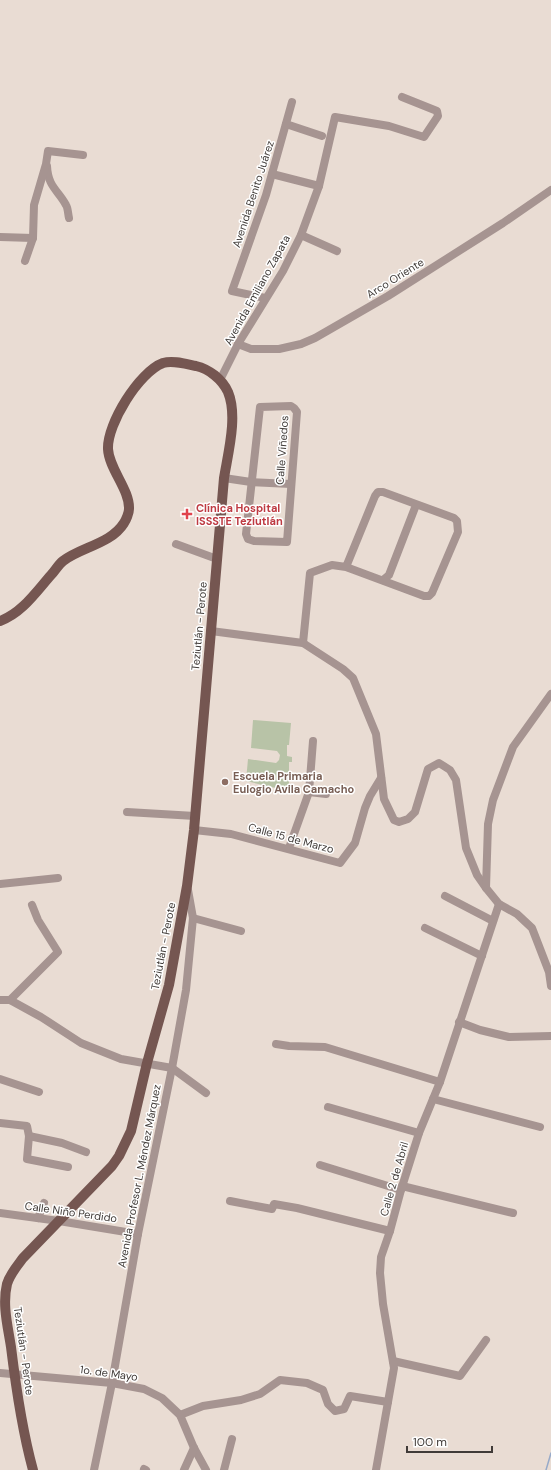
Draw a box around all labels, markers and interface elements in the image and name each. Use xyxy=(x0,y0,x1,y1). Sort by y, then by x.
street label: Avenida Benito Juárez xyxy=(229,139,277,249)
street label: Avenida Emiliano Zapata xyxy=(221,232,293,347)
street label: Arco Oriente xyxy=(364,255,426,301)
street label: Calle Viñedos xyxy=(273,415,291,485)
place label: Clínica Hospital ISSSTE Teziutlán xyxy=(196,501,283,528)
marker: Clínica Hospital ISSSTE Teziutlán xyxy=(181,508,193,520)
street label: Teziutlán - Perote xyxy=(188,581,210,671)
place label: Escuela Primaria Eulogio Avila Camacho xyxy=(233,769,355,796)
marker: Escuela Primaria Eulogio Avila Camacho xyxy=(220,777,230,787)
street label: Calle 15 de Marzo xyxy=(247,820,335,856)
street label: Teziutlán - Perote xyxy=(148,901,178,991)
street label: Avenida Profesor L. Méndez Márquez xyxy=(114,1083,164,1269)
street label: Calle 2 de Abril xyxy=(377,1140,411,1218)
street label: Calle Niño Perdido xyxy=(24,1199,118,1225)
street label: Teziutlán - Perote xyxy=(11,1306,37,1396)
street label: 1o. de Mayo xyxy=(79,1362,139,1384)
scale bar xyxy=(407,1428,492,1454)
text: 100 m xyxy=(413,1434,447,1450)

